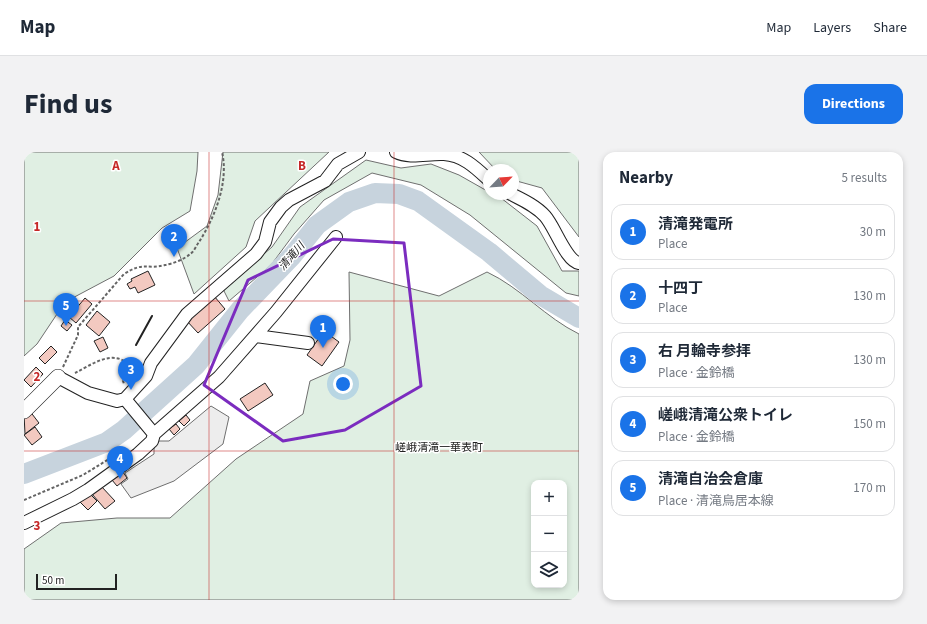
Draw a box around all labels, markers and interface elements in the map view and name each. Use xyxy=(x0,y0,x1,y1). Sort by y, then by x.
text: Map xyxy=(20,14,55,41)
text: Map xyxy=(766,18,791,38)
text: Layers xyxy=(813,18,851,38)
text: Share xyxy=(873,18,907,38)
text: Find us xyxy=(24,84,112,124)
button: Directions xyxy=(804,84,903,124)
text: A xyxy=(111,157,120,175)
text: B xyxy=(298,157,306,175)
north arrow xyxy=(483,164,519,200)
text: Nearby xyxy=(619,166,673,190)
text: 5 results xyxy=(842,169,887,187)
text: 清滝発電所 xyxy=(658,214,733,235)
text: 1 xyxy=(34,218,41,236)
text: 1 xyxy=(630,223,636,241)
text: 30 m xyxy=(860,223,886,241)
pin: 2 xyxy=(161,224,187,257)
text: Place xyxy=(658,235,687,253)
water label: 清滝川 xyxy=(275,238,309,274)
text: 十四丁 xyxy=(658,278,703,299)
text: 2 xyxy=(630,287,636,305)
text: 130 m xyxy=(853,287,886,305)
pin: 5 xyxy=(53,293,79,326)
text: Place xyxy=(658,299,687,317)
pin: 1 xyxy=(310,315,336,348)
text: 右 月輪寺参拝 xyxy=(658,341,751,362)
text: 3 xyxy=(630,351,636,369)
text: 130 m xyxy=(853,351,886,369)
pin: 3 xyxy=(118,357,144,390)
text: Place · 金鈴橋 xyxy=(658,364,735,382)
text: 2 xyxy=(34,368,41,386)
your location xyxy=(333,374,353,394)
text: 嵯峨清滝公衆トイレ xyxy=(658,405,793,426)
text: 4 xyxy=(630,415,636,433)
text: 150 m xyxy=(853,415,886,433)
text: Place · 金鈴橋 xyxy=(658,428,735,446)
district label: 嵯峨清滝一華表町 xyxy=(395,440,483,455)
pin: 4 xyxy=(107,446,133,479)
text: 清滝自治会倉庫 xyxy=(658,469,763,490)
text: 5 xyxy=(630,479,636,497)
text: 170 m xyxy=(853,479,886,497)
map controls xyxy=(531,480,567,588)
button: + xyxy=(531,480,567,516)
text: Place · 清滝鳥居本線 xyxy=(658,492,774,510)
button: − xyxy=(531,516,567,552)
text: 3 xyxy=(34,517,41,535)
button: layers xyxy=(531,552,567,588)
scale bar xyxy=(36,572,117,591)
text: 50 m xyxy=(42,573,64,588)

